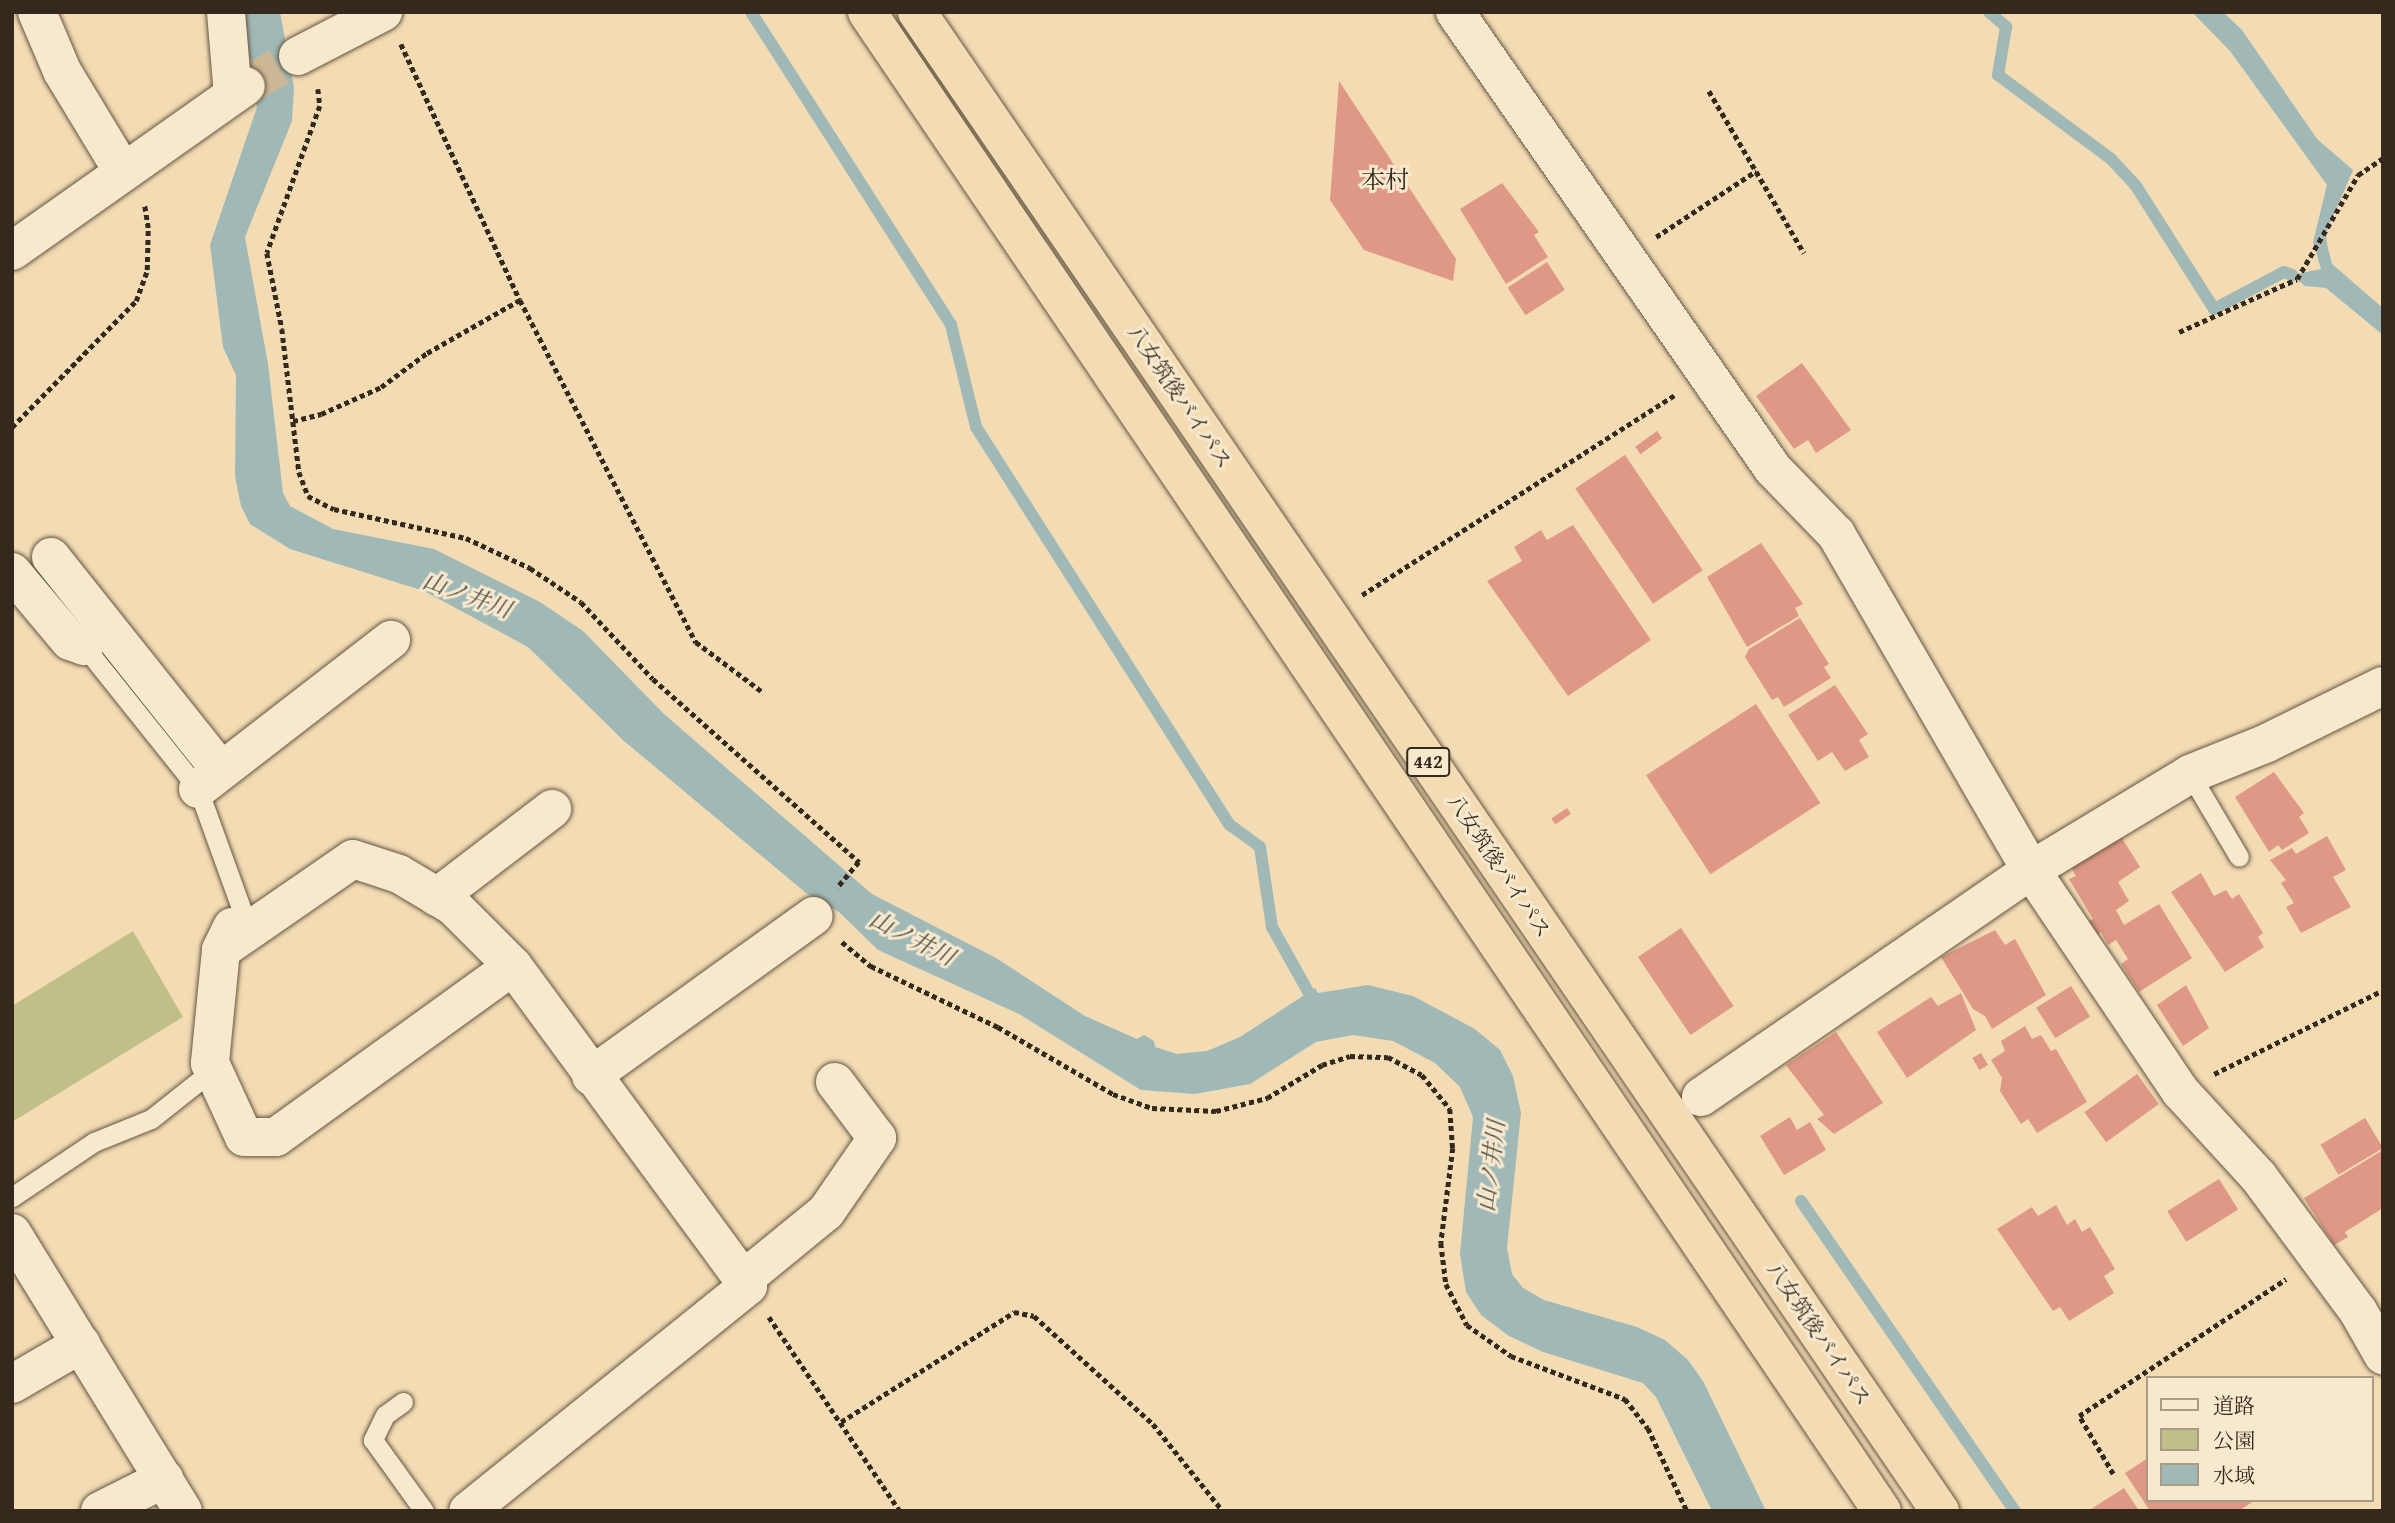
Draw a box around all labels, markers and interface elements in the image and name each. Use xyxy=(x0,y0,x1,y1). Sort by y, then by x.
district label: 本村 xyxy=(1361,166,1409,194)
street label: 八女筑後バイパス xyxy=(1123,320,1237,474)
water label: 山ノ井川 xyxy=(419,566,515,624)
road number: 442 xyxy=(1405,747,1451,778)
street label: 八女筑後バイパス xyxy=(1442,789,1556,943)
water label: 山ノ井川 xyxy=(865,905,959,971)
water label: 山ノ井川 xyxy=(1472,1119,1510,1213)
street label: 八女筑後バイパス xyxy=(1762,1257,1876,1411)
legend xyxy=(2146,1376,2374,1502)
text: 道路 xyxy=(2213,1390,2255,1421)
text: 公園 xyxy=(2213,1425,2255,1456)
text: 水域 xyxy=(2213,1460,2255,1491)

